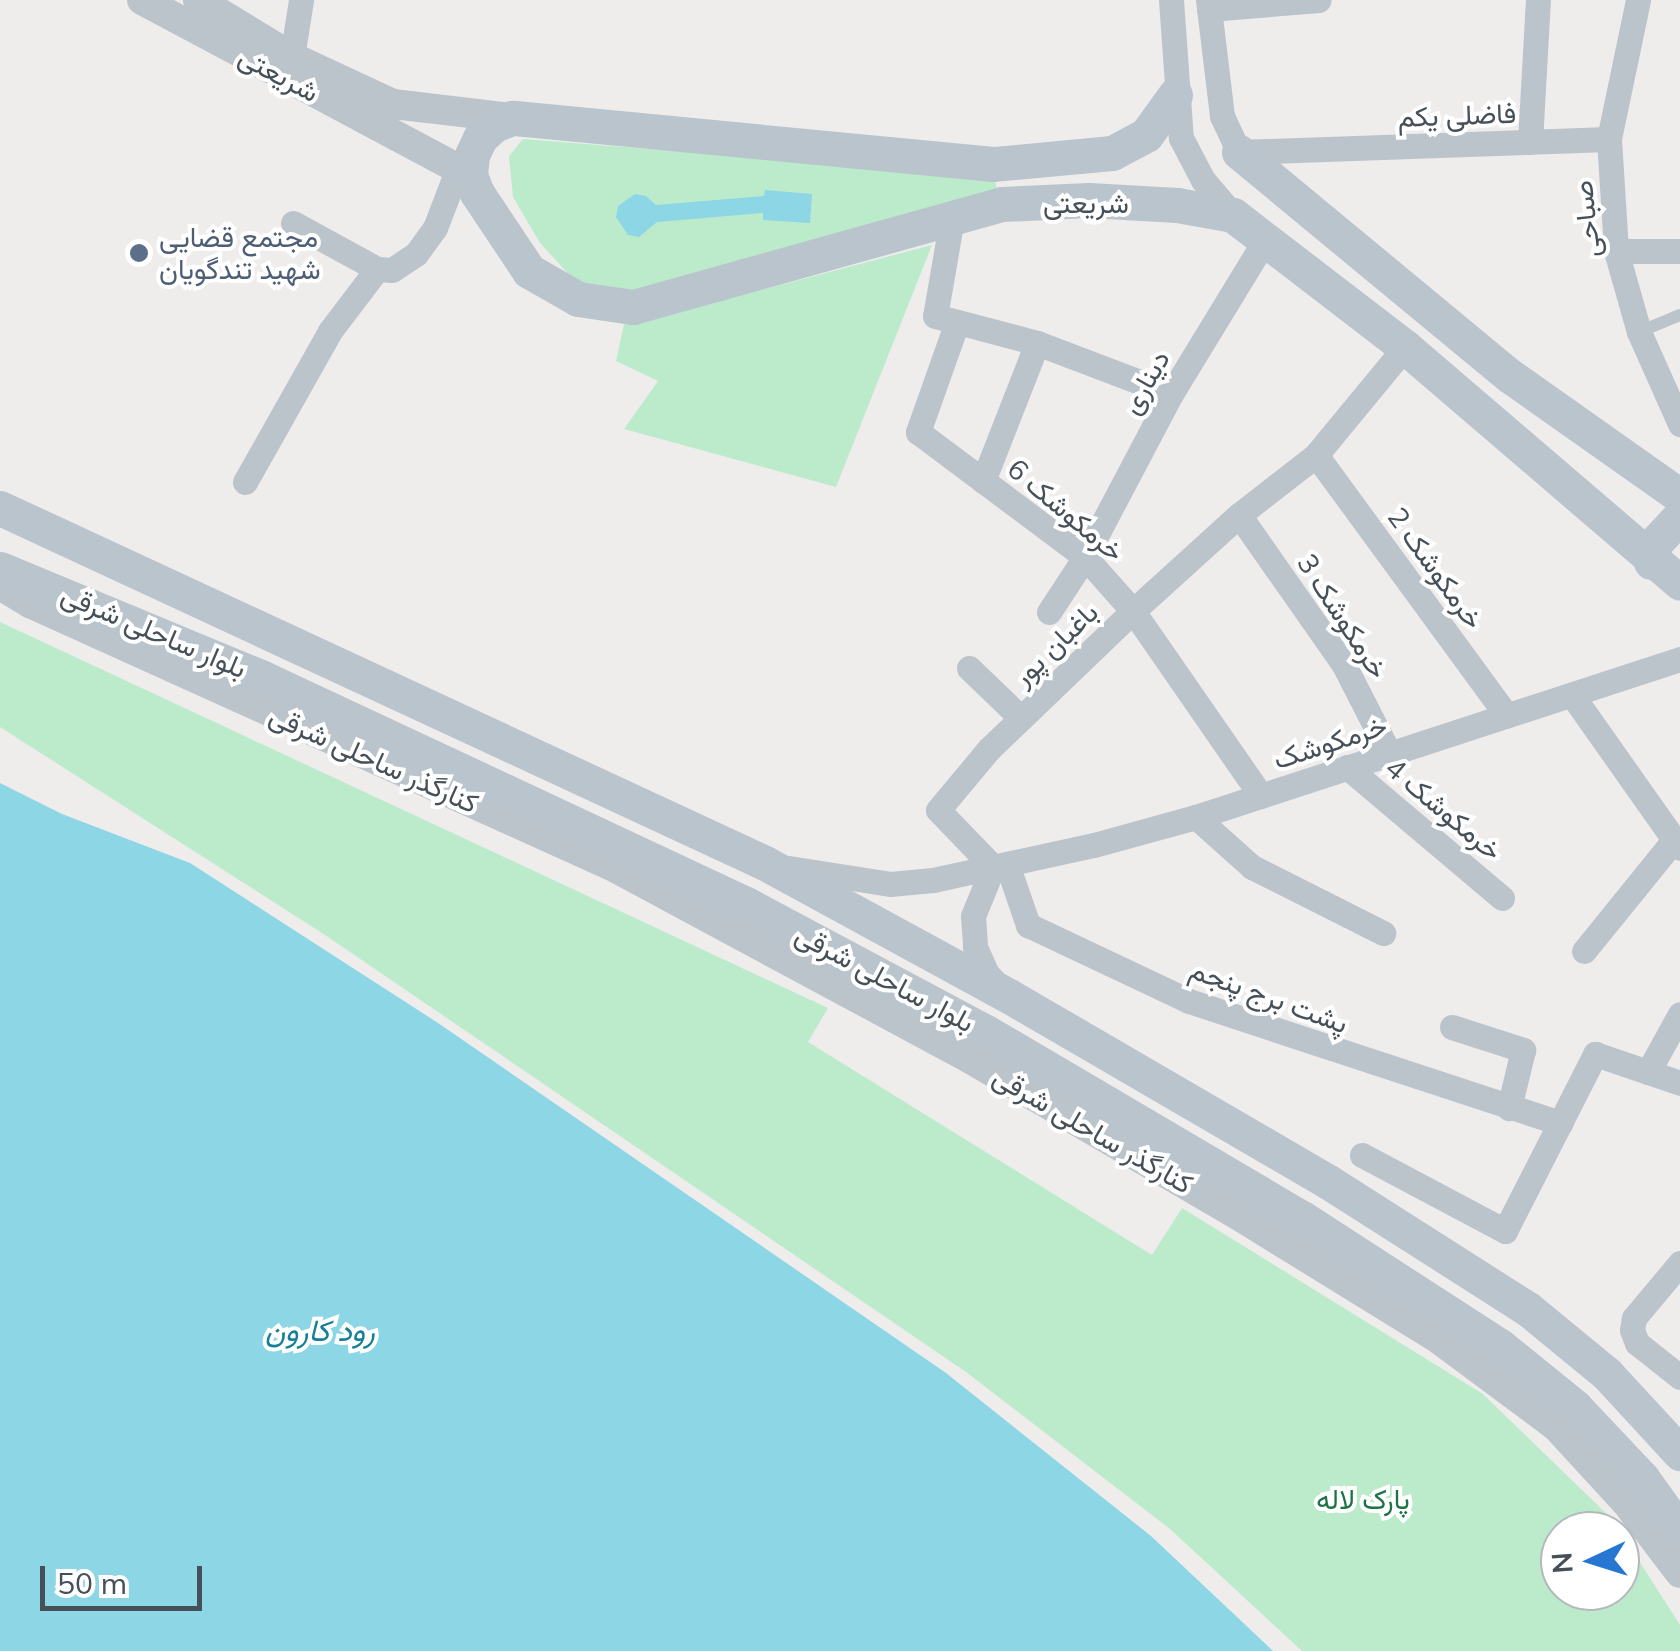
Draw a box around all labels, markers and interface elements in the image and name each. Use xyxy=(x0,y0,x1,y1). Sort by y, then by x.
street label: شریعتی xyxy=(233,39,325,109)
street label: فاضلی یکم xyxy=(1397,96,1517,134)
street label: صباحی xyxy=(1565,179,1607,259)
street label: شریعتی xyxy=(1043,186,1129,220)
place label: مجتمع قضایی شهید تندگویان xyxy=(159,220,321,286)
marker: مجتمع قضایی شهید تندگویان xyxy=(128,242,150,264)
street label: دیناری xyxy=(1113,344,1177,420)
street label: خرمکوشک 6 xyxy=(1001,452,1131,568)
street label: خرمکوشک 2 xyxy=(1381,501,1491,635)
street label: خرمکوشک 3 xyxy=(1290,547,1396,685)
street label: بلوار ساحلی شرقی xyxy=(57,577,251,685)
street label: باغبان پور xyxy=(1005,595,1105,693)
street label: کنارگذر ساحلی شرقی xyxy=(264,698,484,820)
street label: خرمکوشک xyxy=(1269,708,1391,776)
street label: خرمکوشک 4 xyxy=(1379,751,1509,867)
street label: بلوار ساحلی شرقی xyxy=(790,917,980,1039)
street label: پشت برج پنجم xyxy=(1185,952,1353,1040)
street label: کنارگذر ساحلی شرقی xyxy=(987,1059,1199,1201)
water label: رود کارون xyxy=(265,1312,375,1348)
park label: پارک لاله xyxy=(1316,1482,1410,1516)
north arrow xyxy=(1540,1511,1640,1611)
scale bar xyxy=(45,1546,208,1608)
text: N xyxy=(1543,1551,1580,1575)
text: 50 m xyxy=(57,1564,127,1602)

